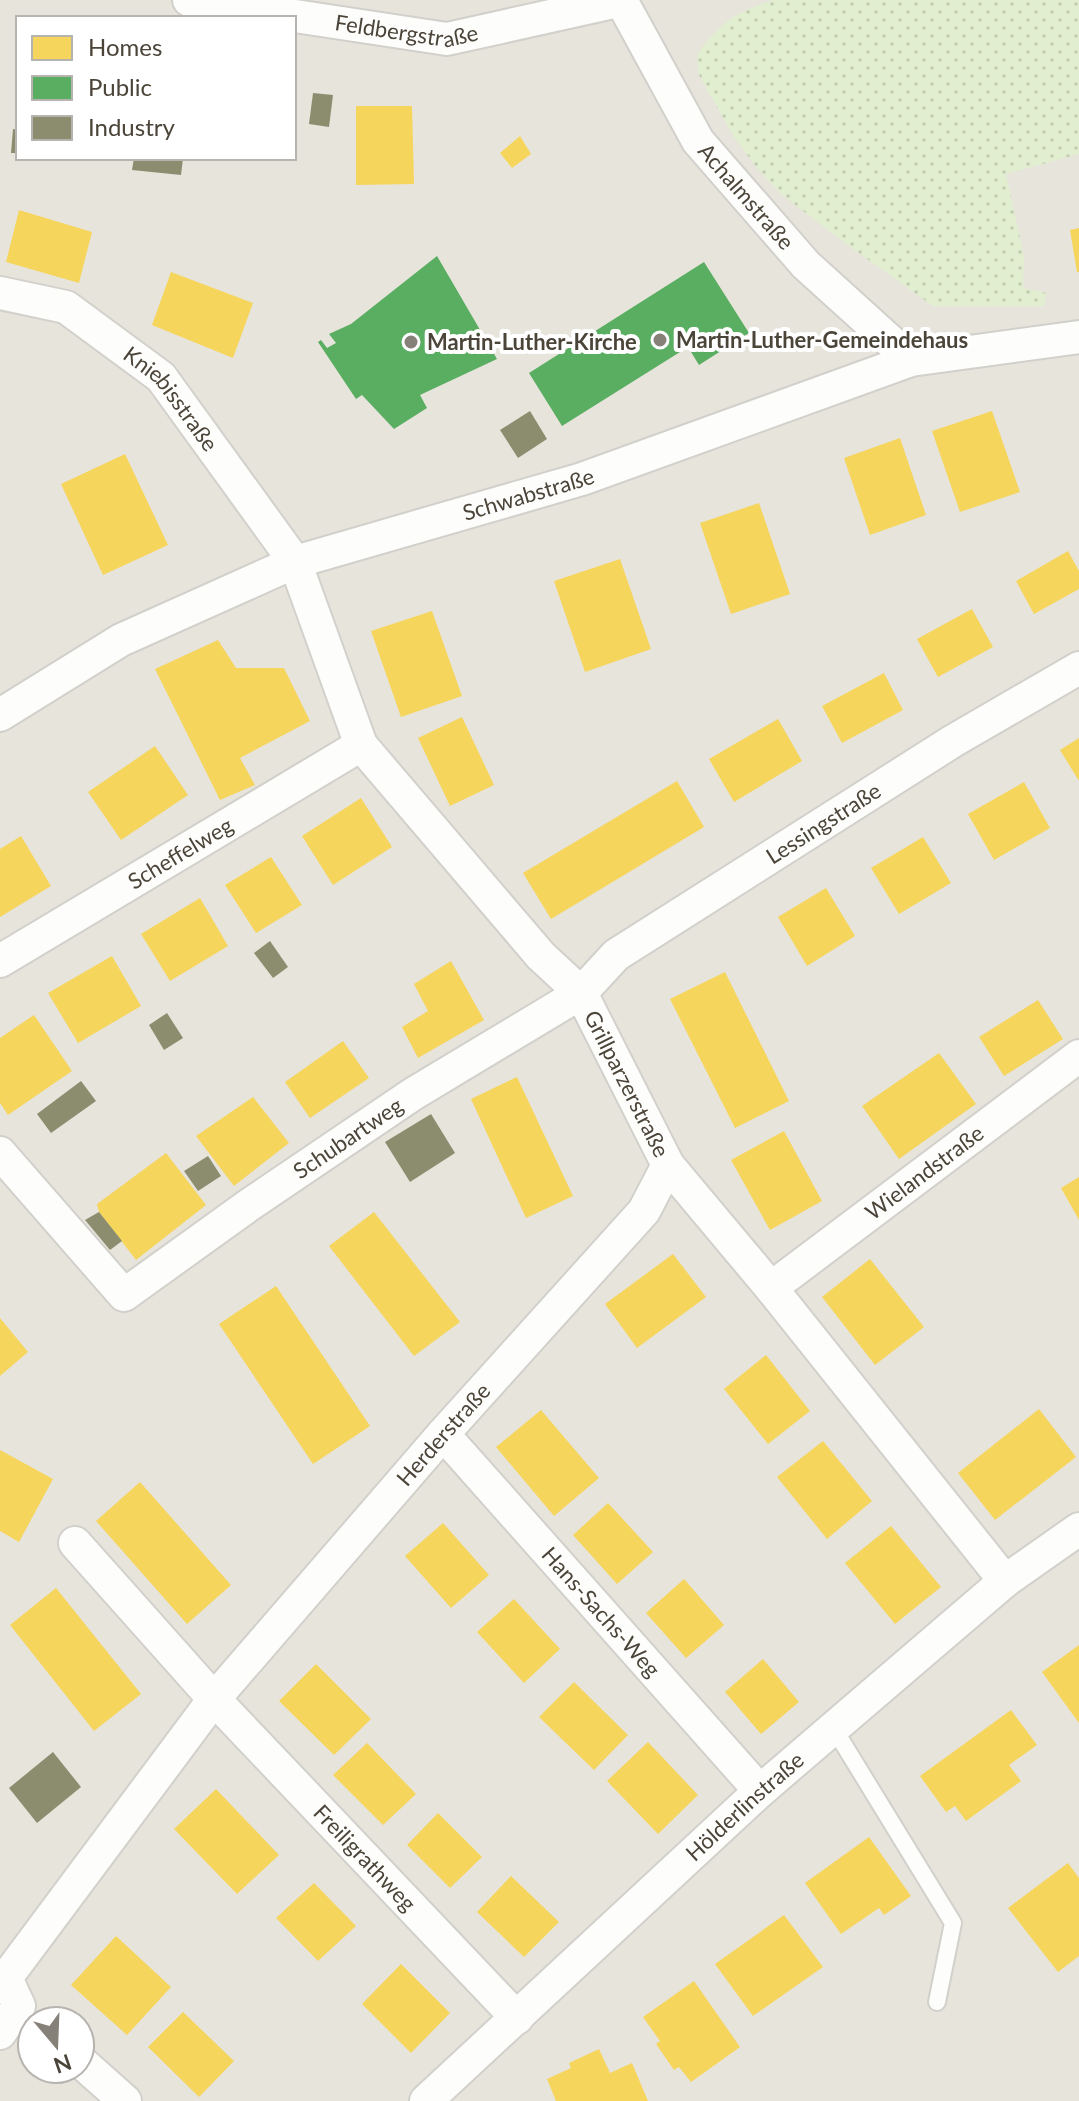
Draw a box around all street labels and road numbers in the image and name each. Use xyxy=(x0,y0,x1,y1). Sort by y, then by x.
street label: Feldbergstraße xyxy=(333,8,480,53)
street label: Achalmstraße xyxy=(693,137,800,255)
street label: Kniebisstraße xyxy=(118,340,224,456)
street label: Schwabstraße xyxy=(459,462,598,526)
street label: Lessingstraße xyxy=(761,776,886,869)
street label: Scheffelweg xyxy=(123,811,237,895)
street label: Grillparzerstraße xyxy=(579,1006,676,1161)
street label: Schubartweg xyxy=(288,1091,408,1184)
street label: Wielandstraße xyxy=(860,1119,988,1225)
street label: Herderstraße xyxy=(390,1377,495,1491)
street label: Hans-Sachs-Weg xyxy=(537,1541,666,1682)
street label: Hölderlinstraße xyxy=(680,1746,809,1866)
street label: Freiligrathweg xyxy=(308,1799,422,1916)

